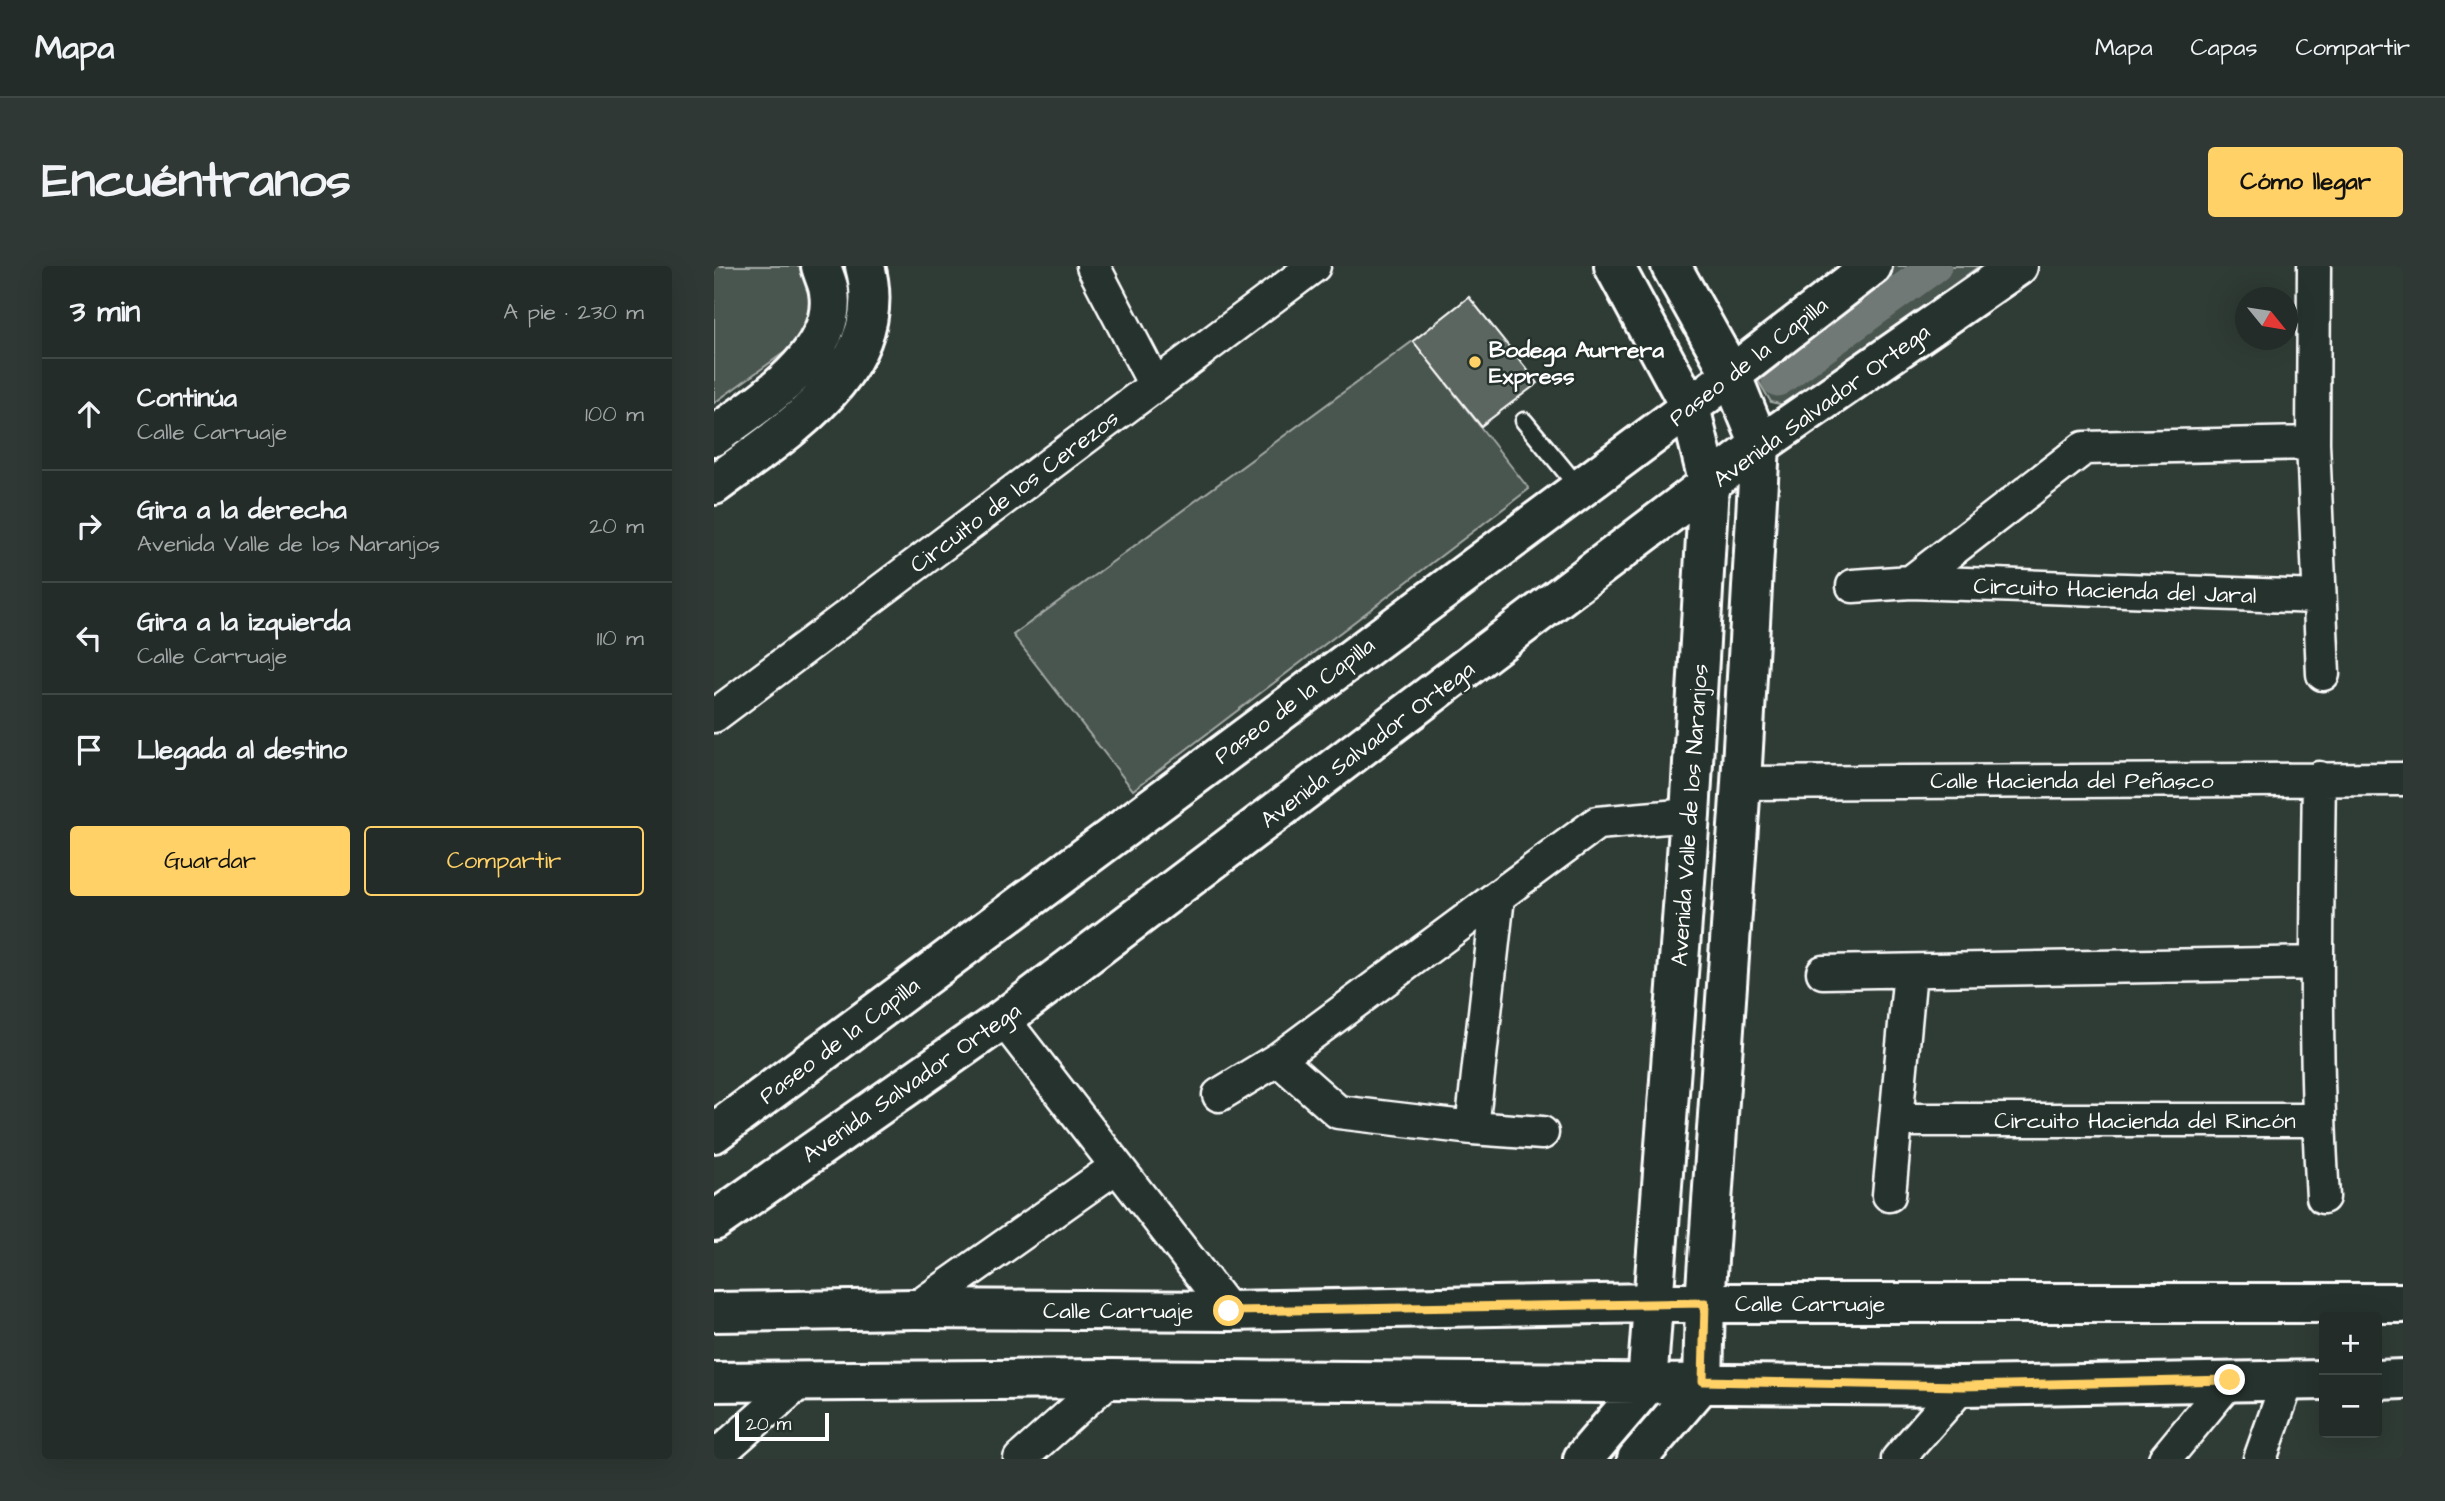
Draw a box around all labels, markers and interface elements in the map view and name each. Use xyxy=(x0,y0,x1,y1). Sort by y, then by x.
text: Mapa xyxy=(35,25,114,71)
text: Mapa xyxy=(2095,31,2153,65)
text: Capas xyxy=(2191,31,2257,65)
text: Compartir xyxy=(2295,31,2410,65)
button: Cómo llegar xyxy=(2208,147,2403,217)
text: Encuéntranos xyxy=(42,148,351,216)
north arrow xyxy=(2235,287,2298,350)
street label: Paseo de la Capilla xyxy=(1662,289,1835,434)
text: 3 min xyxy=(70,291,140,333)
text: A pie · 230 m xyxy=(503,296,644,328)
street label: Avenida Salvador Ortega xyxy=(1707,316,1937,496)
place label: Bodega Aurrera Express xyxy=(1489,334,1664,392)
marker: Bodega Aurrera Express xyxy=(1467,354,1483,370)
text: Continúa xyxy=(137,380,237,416)
icon: ahead xyxy=(70,395,108,433)
text: 100 m xyxy=(585,398,644,430)
street label: Circuito de los Cerezos xyxy=(904,403,1126,581)
text: Calle Carruaje xyxy=(137,416,287,448)
text: Gira a la derecha xyxy=(137,492,347,528)
icon: right xyxy=(70,507,108,545)
text: 20 m xyxy=(589,510,644,542)
text: Avenida Valle de los Naranjos xyxy=(137,528,440,560)
street label: Circuito Hacienda del Jaral xyxy=(1973,570,2257,612)
text: Gira a la izquierda xyxy=(137,604,351,640)
icon: left xyxy=(70,619,108,657)
text: 110 m xyxy=(596,622,644,654)
street label: Paseo de la Capilla xyxy=(1208,630,1382,772)
text: Calle Carruaje xyxy=(137,640,287,672)
street label: Avenida Salvador Ortega xyxy=(1254,653,1482,837)
street label: Avenida Valle de los Naranjos xyxy=(1663,663,1717,967)
icon: arrive xyxy=(70,731,108,769)
text: Llegada al destino xyxy=(137,732,347,768)
street label: Calle Hacienda del Peñasco xyxy=(1930,765,2214,797)
button: Guardar xyxy=(70,826,350,896)
button: Compartir xyxy=(364,826,644,896)
street label: Paseo de la Capilla xyxy=(753,970,927,1112)
street label: Avenida Salvador Ortega xyxy=(796,995,1028,1171)
street label: Circuito Hacienda del Rincón xyxy=(1994,1105,2296,1137)
street label: Calle Carruaje xyxy=(1735,1288,1885,1320)
street label: Calle Carruaje xyxy=(1043,1295,1193,1327)
route start xyxy=(1213,1295,1244,1326)
map controls xyxy=(2319,1312,2382,1438)
button: + xyxy=(2319,1312,2382,1375)
route end xyxy=(2214,1364,2245,1395)
button: − xyxy=(2319,1375,2382,1438)
scale bar xyxy=(735,1410,830,1442)
text: 20 m xyxy=(746,1411,791,1438)

